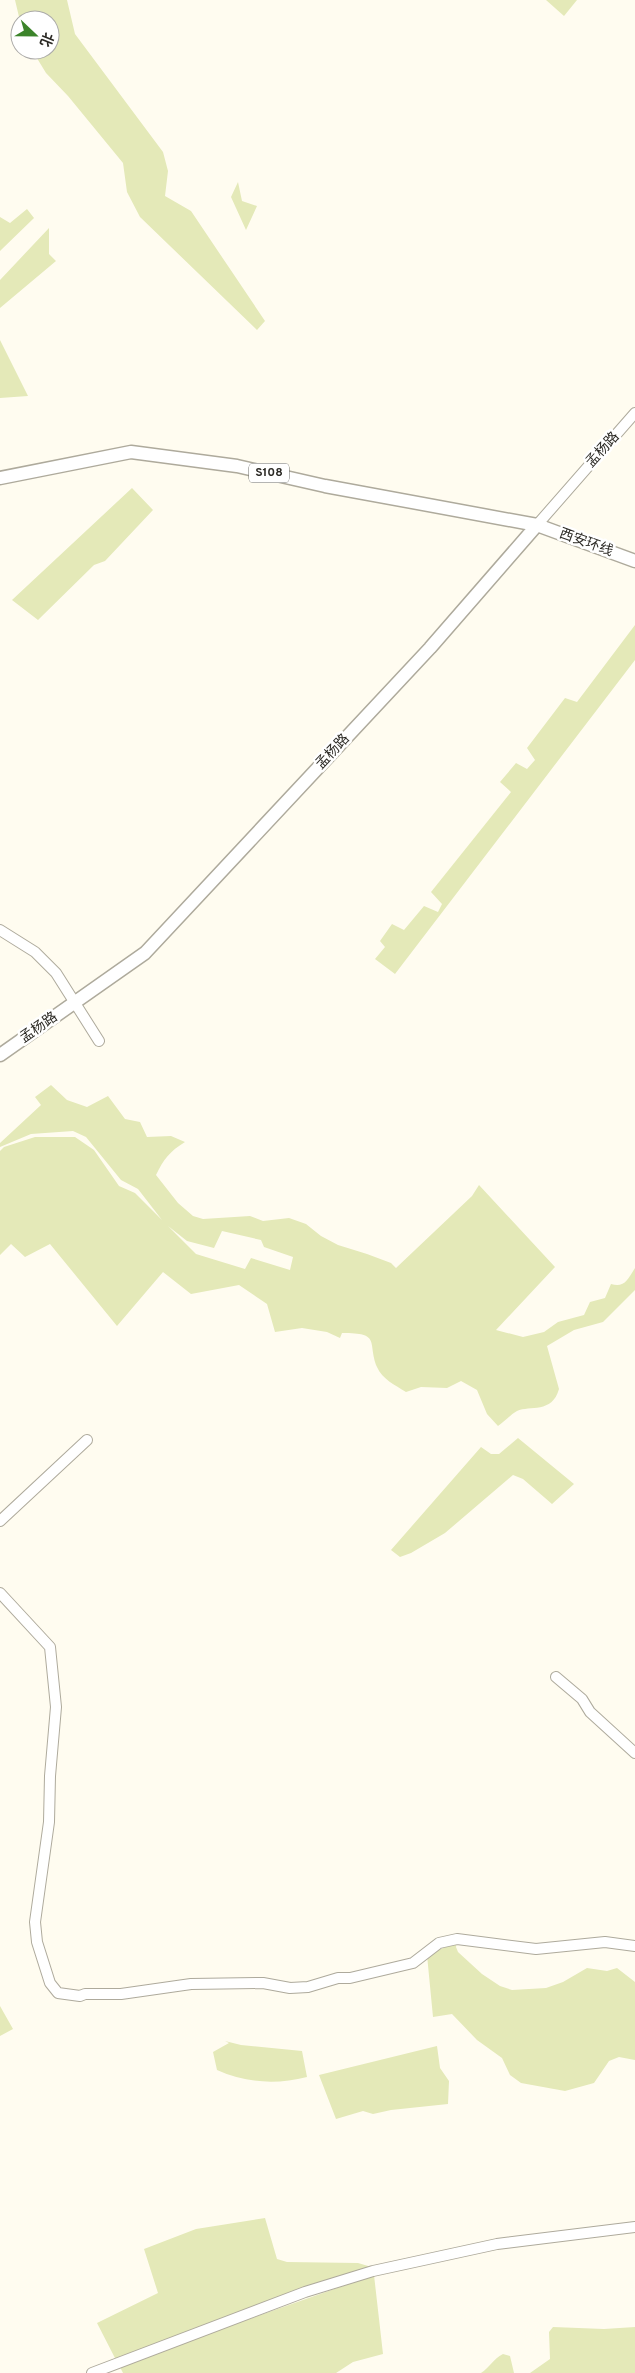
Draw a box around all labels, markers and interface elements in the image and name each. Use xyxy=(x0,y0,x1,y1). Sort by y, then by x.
north arrow xyxy=(10,10,60,60)
text: 北 xyxy=(35,30,56,49)
street label: 孟杨路 xyxy=(583,429,623,471)
road number: S108 xyxy=(249,463,289,482)
street label: 西安环线 xyxy=(557,525,615,561)
street label: 孟杨路 xyxy=(312,731,354,773)
street label: 孟杨路 xyxy=(17,1009,61,1047)

